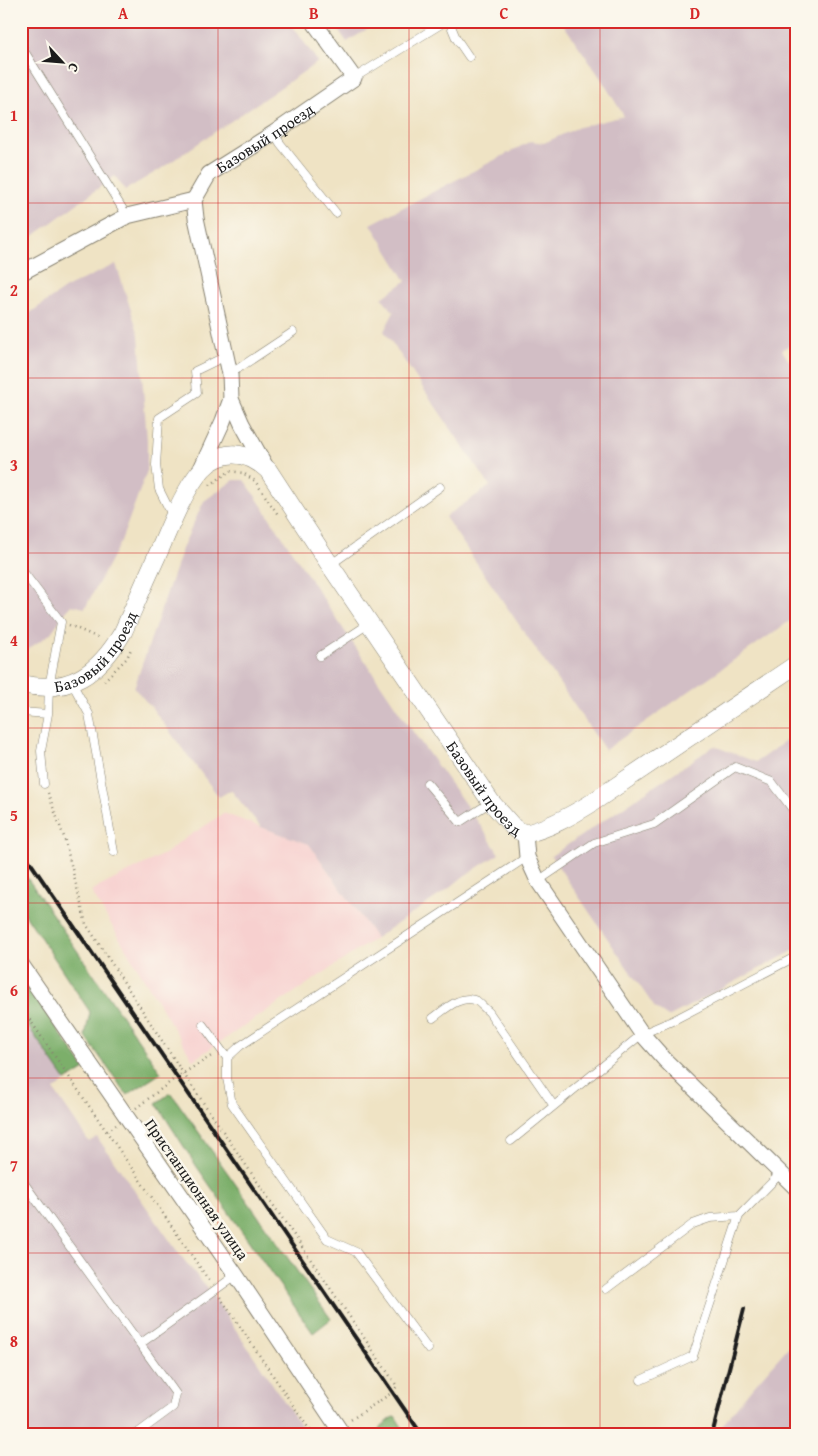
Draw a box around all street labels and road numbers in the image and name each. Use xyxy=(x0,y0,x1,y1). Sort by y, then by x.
street label: Базовый проезд xyxy=(211,97,319,179)
street label: Базовый проезд xyxy=(52,607,143,698)
street label: Базовый проезд xyxy=(441,736,526,842)
street label: Пристанционная улица xyxy=(139,1113,255,1265)

